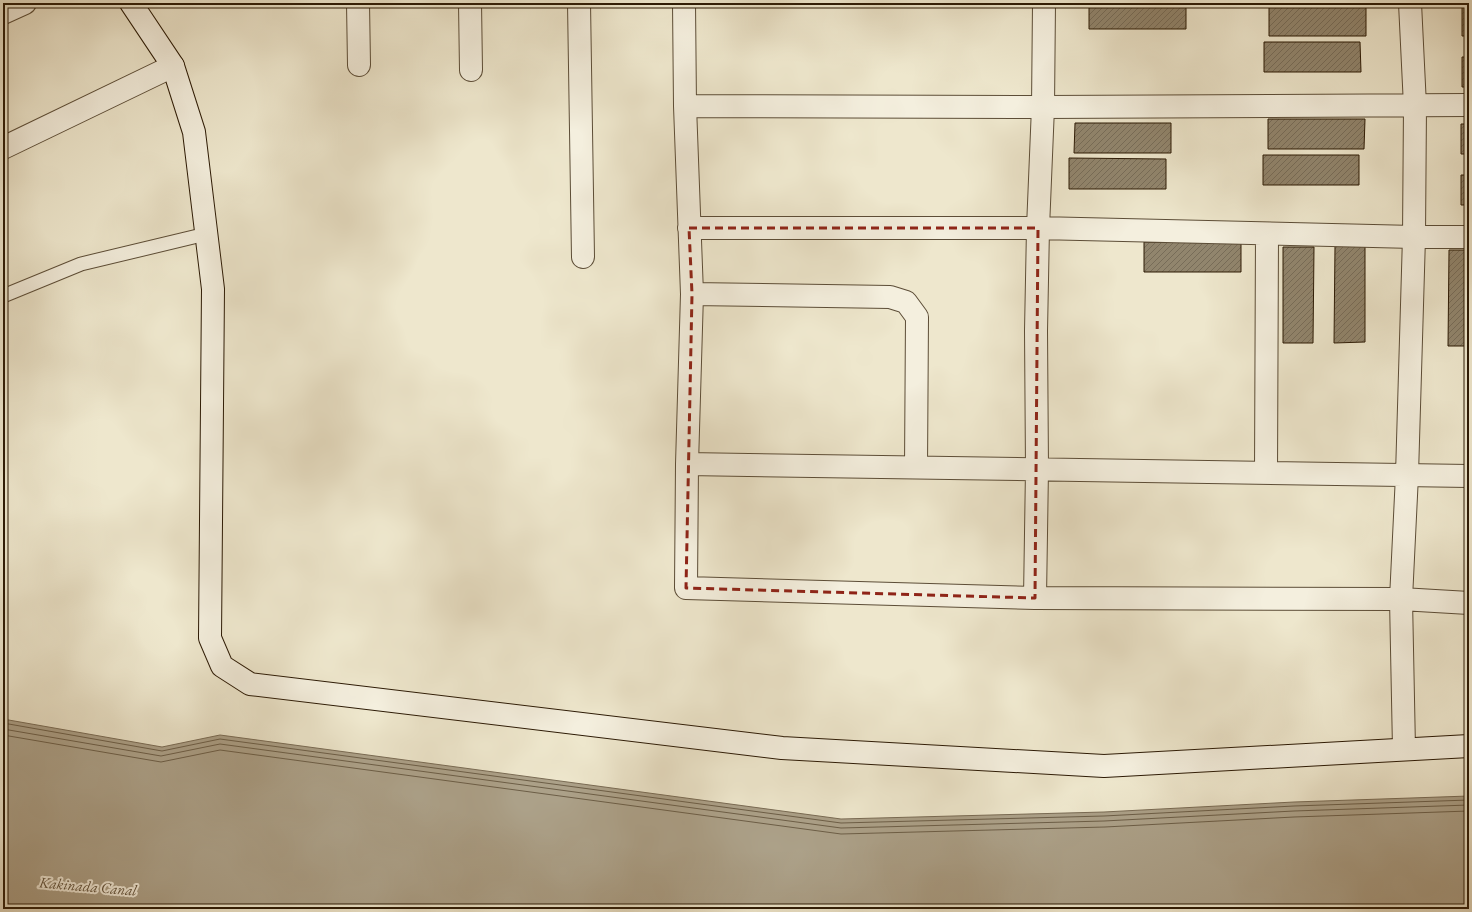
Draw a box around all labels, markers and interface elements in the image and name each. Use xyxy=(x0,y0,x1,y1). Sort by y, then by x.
water label: Kakinada Canal xyxy=(37,872,138,900)

